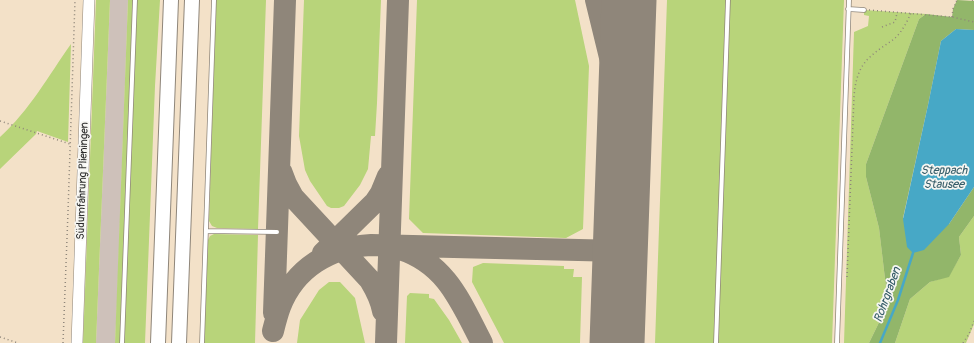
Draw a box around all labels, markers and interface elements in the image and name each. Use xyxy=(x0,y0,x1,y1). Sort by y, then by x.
street label: Südumfahrung Plieningen xyxy=(74,122,92,240)
water label: Steppach Stausee xyxy=(921,164,967,192)
water label: Rohrgraben xyxy=(871,265,905,325)

